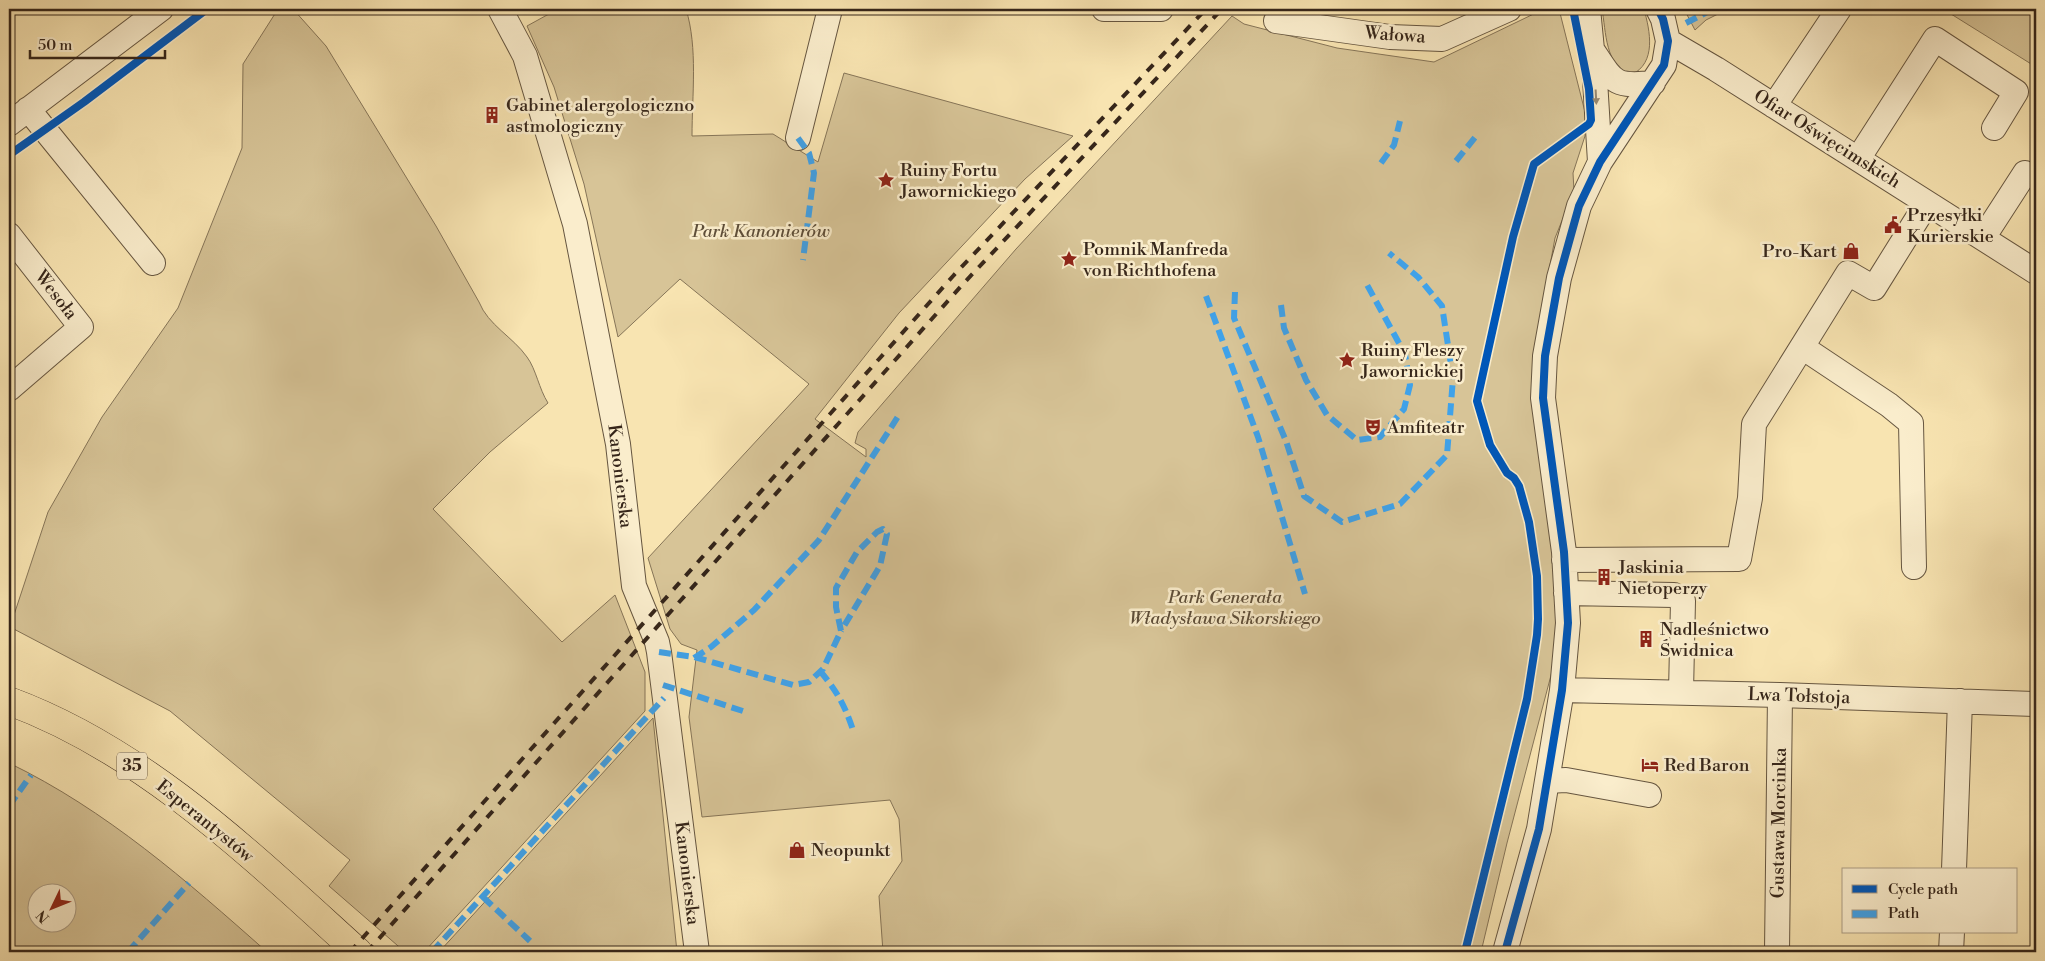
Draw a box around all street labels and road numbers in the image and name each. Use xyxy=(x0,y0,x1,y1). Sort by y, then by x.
street label: Wałowa xyxy=(1363,21,1427,49)
street label: Ofiar Oświęcimskich xyxy=(1749,84,1905,194)
street label: Wesoła xyxy=(29,265,83,325)
street label: Kanonierska xyxy=(602,423,638,530)
street label: Lwa Tołstoja xyxy=(1747,683,1852,709)
street label: Gustawa Morcinka xyxy=(1766,746,1792,899)
road number: 35 xyxy=(117,752,147,779)
street label: Esperantystów xyxy=(152,775,259,868)
street label: Kanonierska xyxy=(669,820,705,927)

